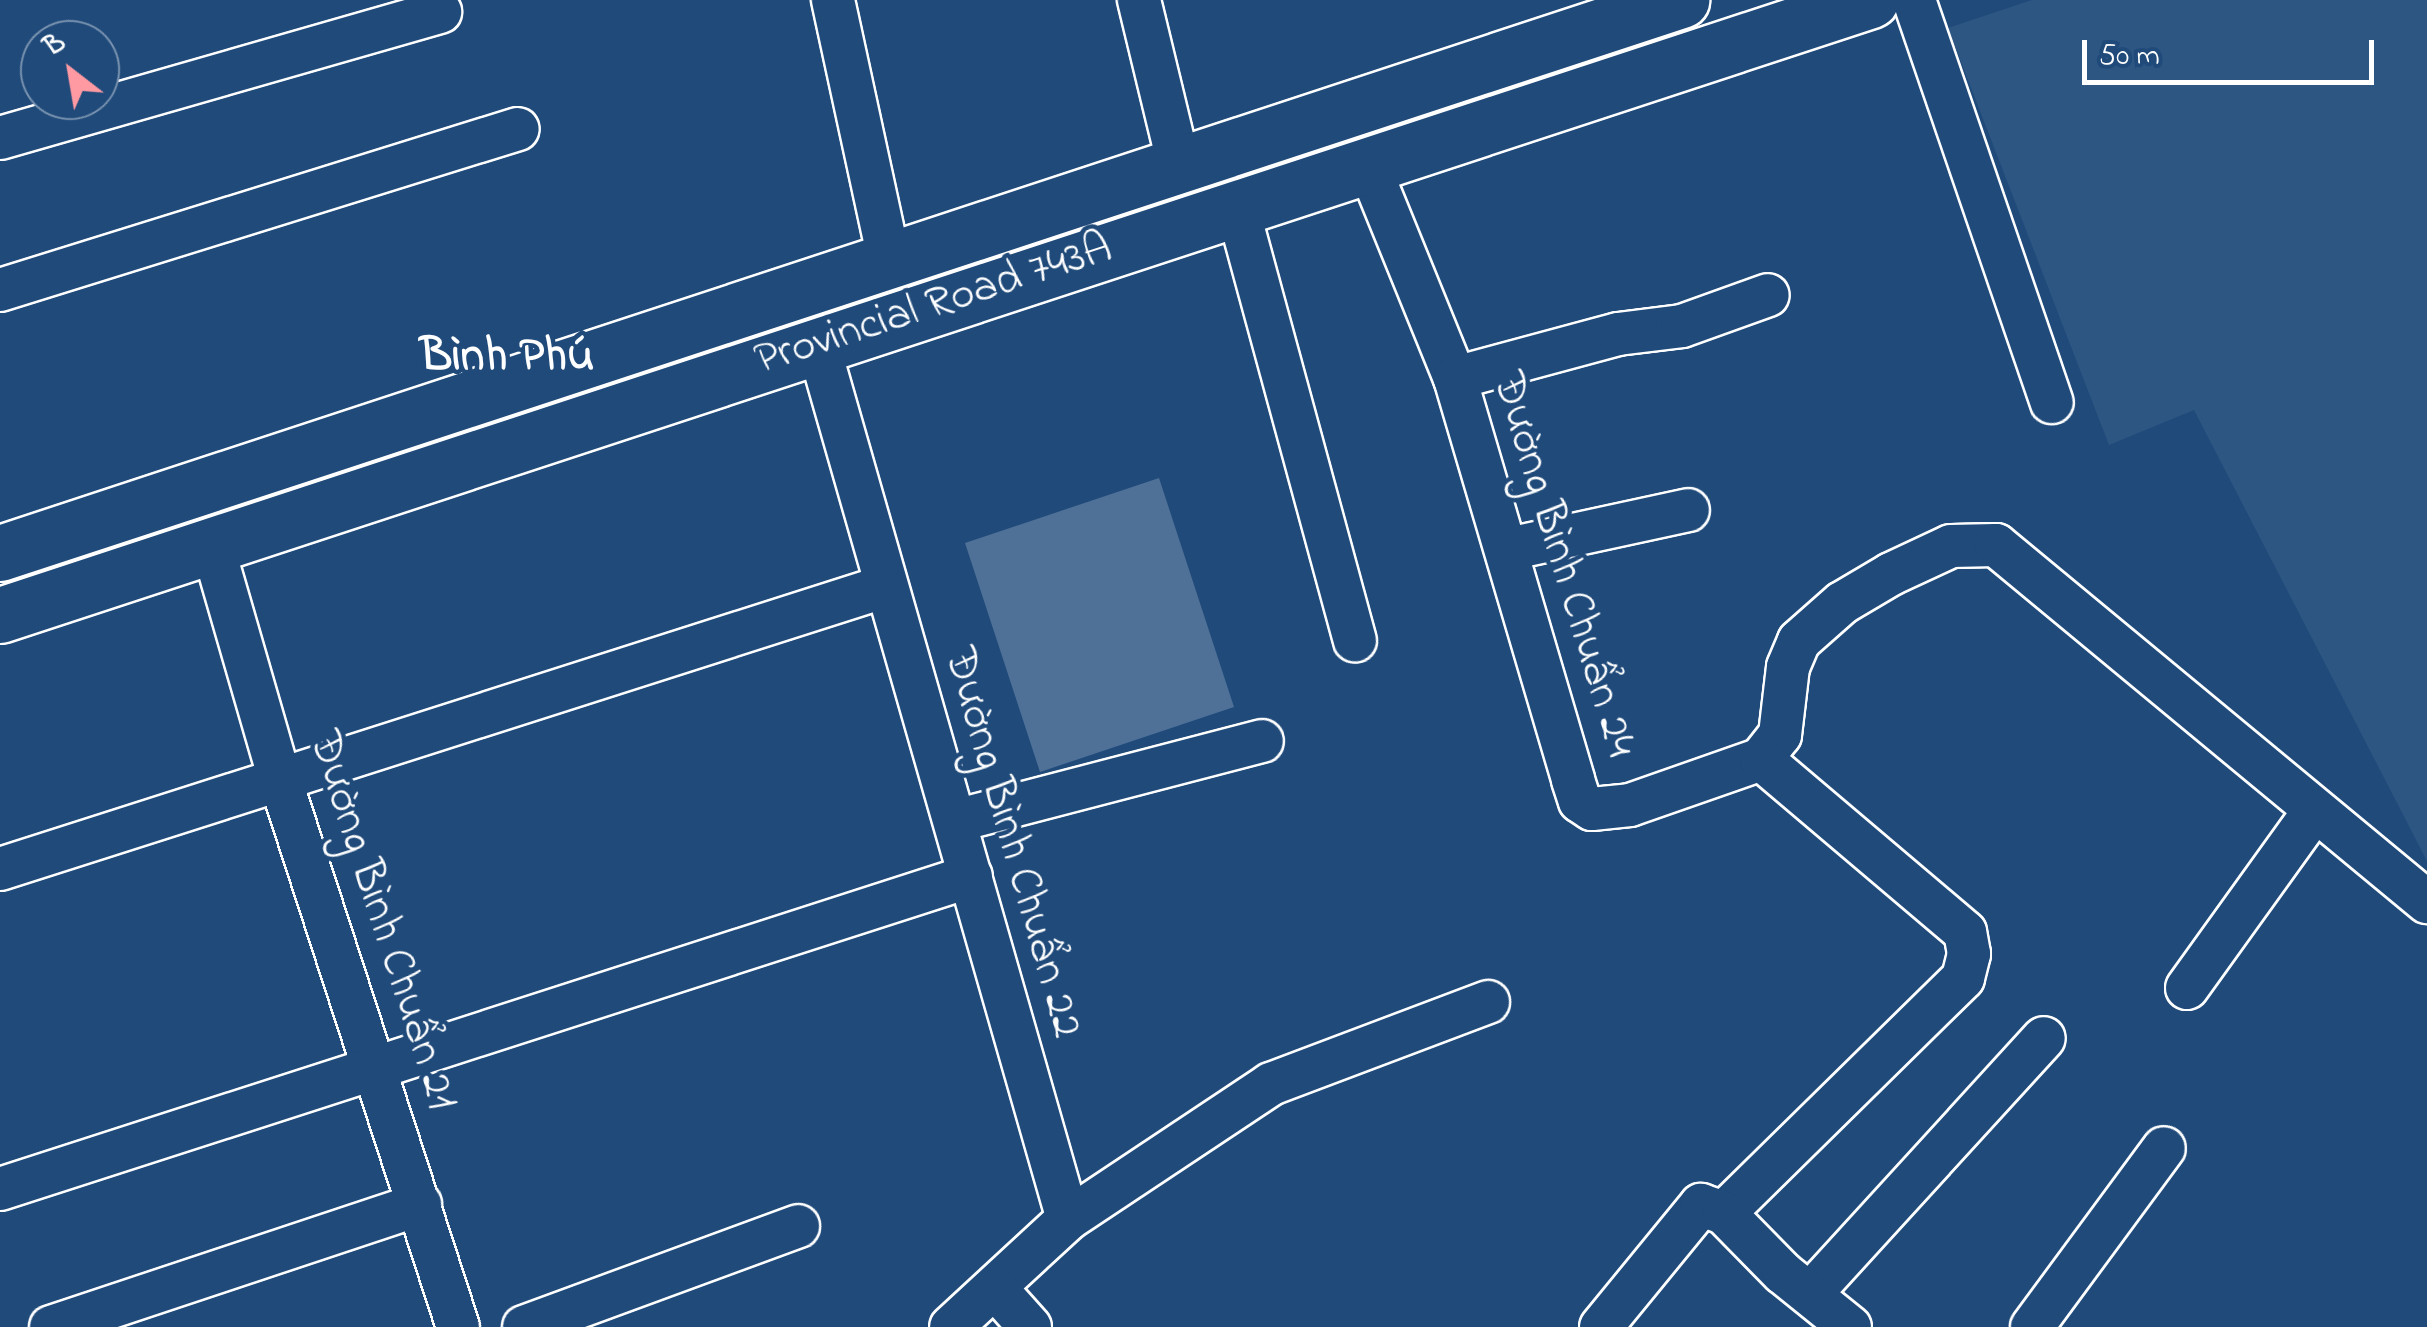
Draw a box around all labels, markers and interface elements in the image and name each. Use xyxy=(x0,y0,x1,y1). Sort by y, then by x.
north arrow xyxy=(20,20,120,120)
scale bar xyxy=(2087,20,2380,82)
text: B xyxy=(37,23,74,68)
text: 50 m xyxy=(2099,35,2160,79)
street label: Provincial Road 743A xyxy=(749,223,1119,389)
district label: Bình Phú xyxy=(420,329,594,387)
street label: Đường Bình Chuẩn 24 xyxy=(1478,366,1646,764)
street label: Đường Bình Chuẩn 22 xyxy=(929,642,1093,1044)
street label: Đường Bình Chuẩn 21 xyxy=(294,725,468,1117)

